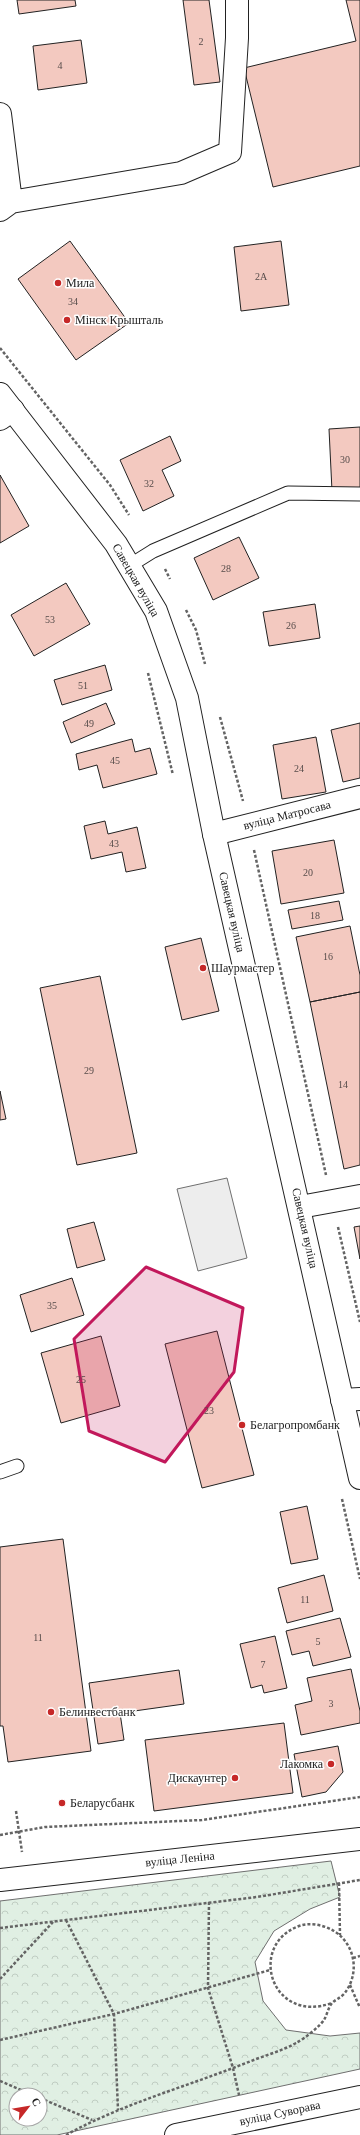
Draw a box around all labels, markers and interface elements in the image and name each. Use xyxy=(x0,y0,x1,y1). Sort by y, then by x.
house number: 2 xyxy=(199,36,204,47)
house number: 4 xyxy=(58,60,63,71)
house number: 2А xyxy=(255,271,268,282)
place label: Мила xyxy=(66,276,95,290)
marker: Мила xyxy=(53,278,63,288)
house number: 34 xyxy=(68,296,78,307)
place label: Мінск Крышталь xyxy=(75,313,164,327)
marker: Мінск Крышталь xyxy=(62,315,72,325)
house number: 30 xyxy=(340,454,350,465)
house number: 32 xyxy=(144,478,154,489)
street label: Савецкая вуліца xyxy=(109,541,163,620)
house number: 28 xyxy=(221,563,231,574)
house number: 53 xyxy=(45,614,55,625)
house number: 26 xyxy=(286,620,296,631)
house number: 51 xyxy=(78,680,88,691)
house number: 49 xyxy=(84,718,94,729)
house number: 45 xyxy=(110,755,120,766)
house number: 24 xyxy=(294,763,304,774)
street label: вуліца Матросава xyxy=(242,797,333,833)
house number: 43 xyxy=(109,838,119,849)
house number: 20 xyxy=(303,867,313,878)
street label: Савецкая вуліца xyxy=(216,870,248,954)
house number: 18 xyxy=(310,910,320,921)
house number: 16 xyxy=(323,951,333,962)
place label: Шаурмастер xyxy=(211,961,274,975)
marker: Шаурмастер xyxy=(198,963,208,973)
house number: 29 xyxy=(84,1065,94,1076)
house number: 14 xyxy=(338,1079,348,1090)
street label: Савецкая вуліца xyxy=(289,1186,321,1270)
house number: 35 xyxy=(47,1300,57,1311)
house number: 25 xyxy=(76,1374,86,1385)
house number: 23 xyxy=(204,1405,214,1416)
place label: Белагропромбанк xyxy=(250,1418,340,1432)
marker: Белагропромбанк xyxy=(237,1420,247,1430)
house number: 11 xyxy=(300,1594,310,1605)
house number: 11 xyxy=(33,1632,43,1643)
house number: 5 xyxy=(316,1636,321,1647)
house number: 7 xyxy=(261,1659,266,1670)
house number: 3 xyxy=(329,1698,334,1709)
place label: Белинвестбанк xyxy=(59,1705,136,1719)
marker: Белинвестбанк xyxy=(46,1707,56,1717)
place label: Лакомка xyxy=(280,1757,324,1771)
marker: Лакомка xyxy=(326,1759,336,1769)
place label: Дискаунтер xyxy=(168,1771,227,1785)
marker: Дискаунтер xyxy=(230,1773,240,1783)
place label: Беларусбанк xyxy=(70,1796,135,1810)
marker: Беларусбанк xyxy=(57,1798,67,1808)
street label: вуліца Леніна xyxy=(145,1848,216,1870)
north arrow xyxy=(8,2087,48,2127)
text: С xyxy=(29,2095,44,2108)
street label: вуліца Суворава xyxy=(238,2097,322,2128)

